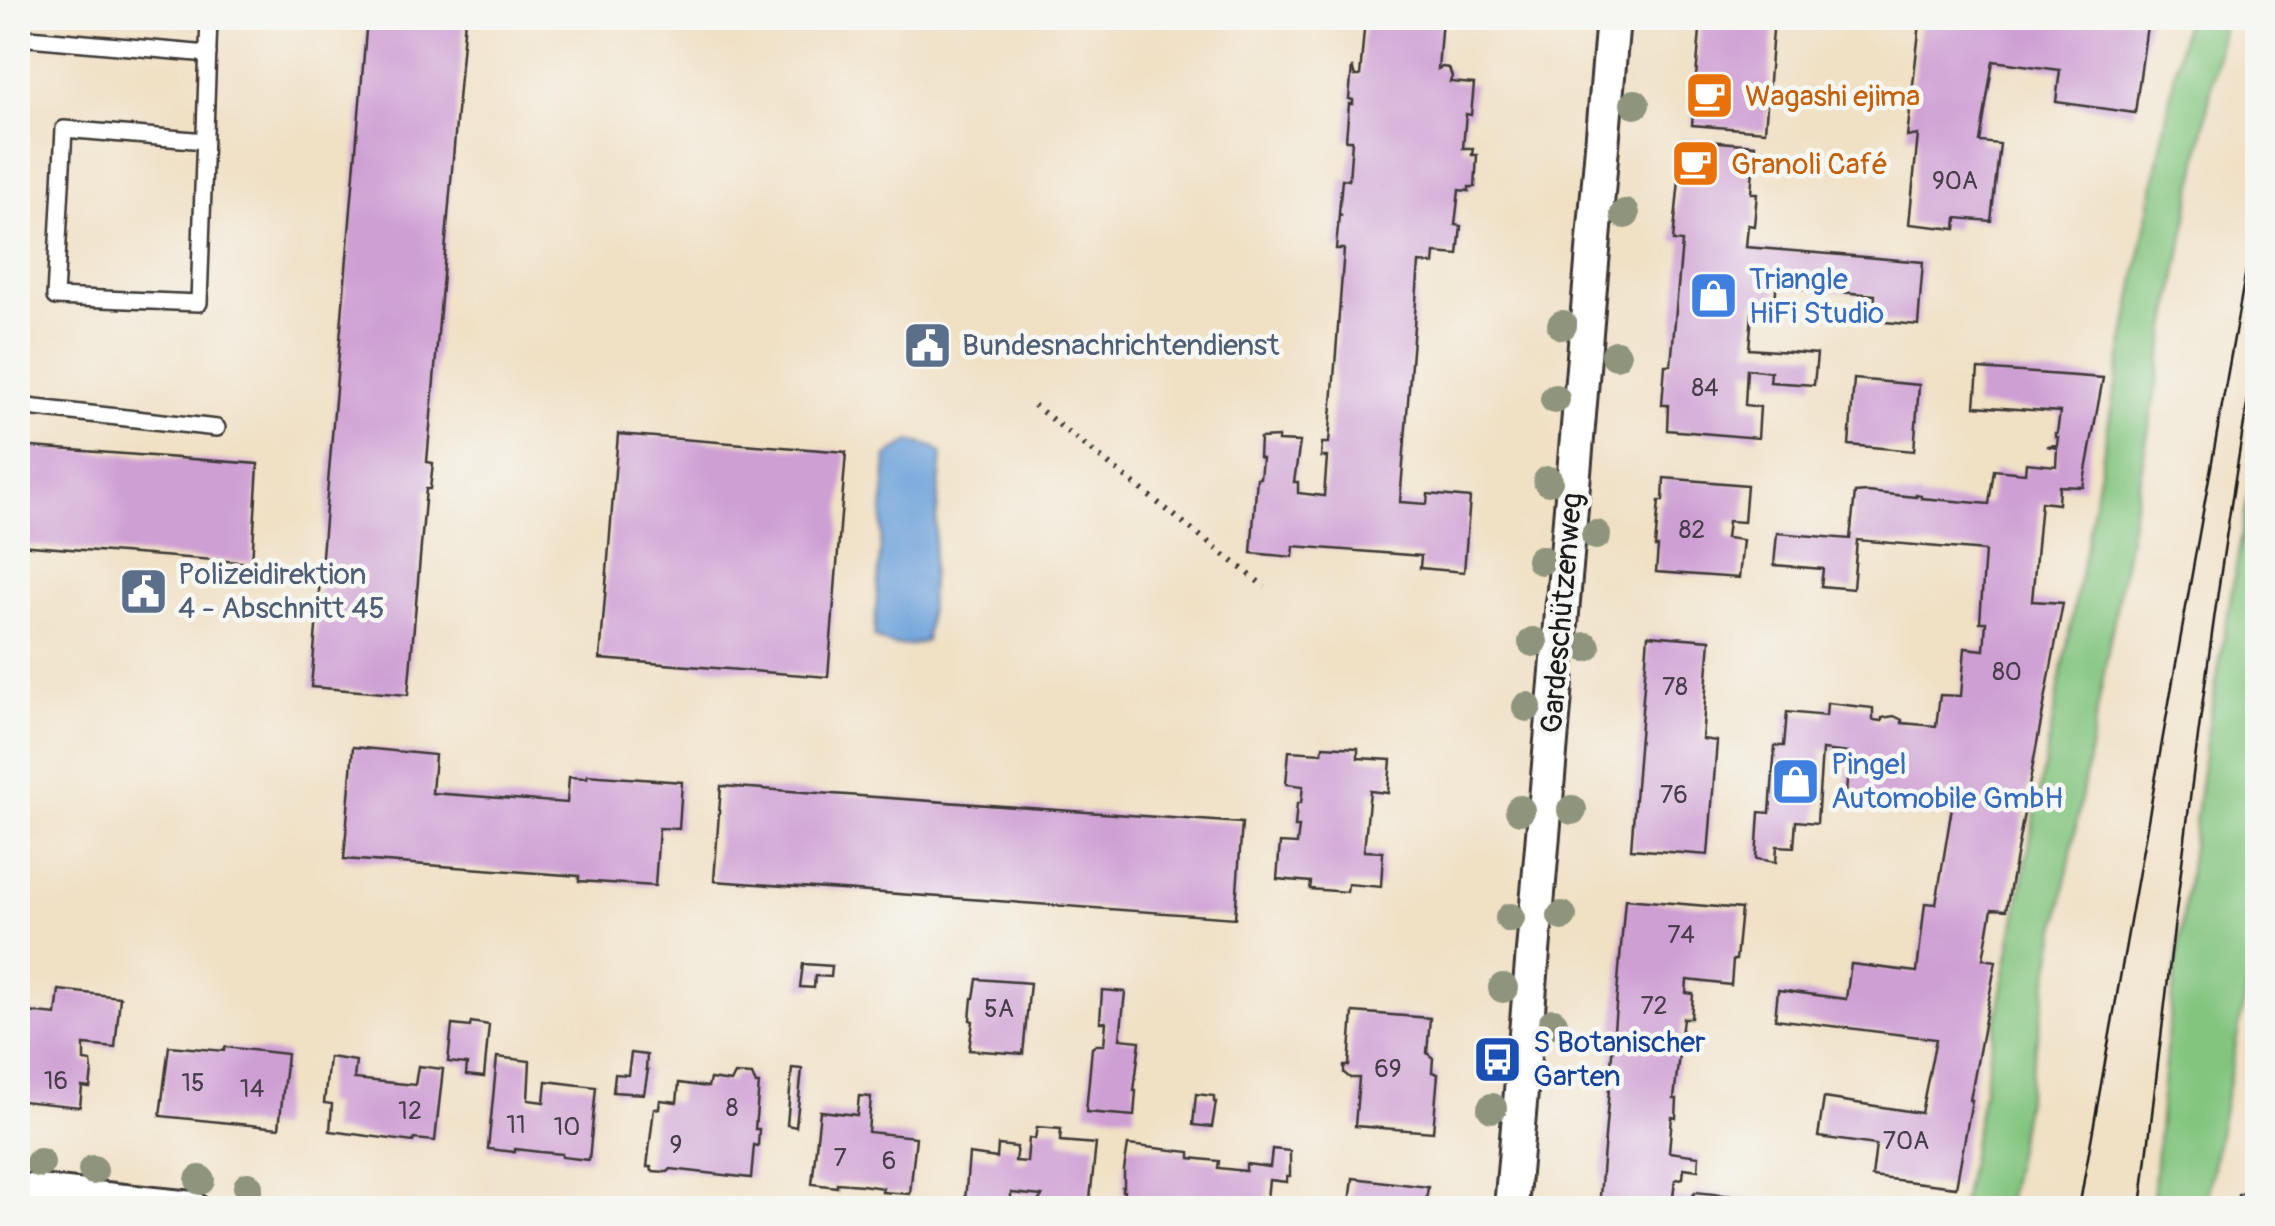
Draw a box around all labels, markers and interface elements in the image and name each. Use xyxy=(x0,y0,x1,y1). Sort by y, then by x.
cafe icon: Wagashi ejima xyxy=(1684,70,1736,122)
place label: Wagashi ejima xyxy=(1745,78,1920,115)
cafe icon: Granoli Café xyxy=(1670,138,1722,190)
place label: Granoli Café xyxy=(1731,146,1888,183)
house number: 90A xyxy=(1932,166,1978,197)
place label: Triangle HiFi Studio xyxy=(1749,261,1884,332)
shop icon: Triangle HiFi Studio xyxy=(1688,270,1740,322)
public building icon: Bundesnachrichtendienst xyxy=(901,319,953,371)
place label: Bundesnachrichtendienst xyxy=(962,327,1280,364)
house number: 84 xyxy=(1691,373,1719,404)
street label: Gardeschützenweg xyxy=(1533,491,1591,735)
house number: 82 xyxy=(1679,515,1705,546)
place label: Polizeidirektion 4 - Abschnitt 45 xyxy=(178,556,385,627)
public building icon: Polizeidirektion 4 - Abschnitt 45 xyxy=(117,565,169,617)
house number: 80 xyxy=(1992,657,2022,688)
house number: 78 xyxy=(1662,672,1688,703)
place label: Pingel Automobile GmbH xyxy=(1831,746,2063,817)
shop icon: Pingel Automobile GmbH xyxy=(1770,755,1822,807)
house number: 76 xyxy=(1660,780,1688,811)
house number: 74 xyxy=(1667,920,1695,951)
house number: 72 xyxy=(1640,991,1668,1022)
house number: 5A xyxy=(984,994,1014,1025)
place label: S Botanischer Garten xyxy=(1533,1024,1706,1095)
bus stop icon: S Botanischer Garten xyxy=(1472,1033,1524,1085)
house number: 69 xyxy=(1374,1054,1402,1085)
house number: 16 xyxy=(44,1066,68,1097)
house number: 15 xyxy=(181,1068,205,1099)
house number: 14 xyxy=(240,1074,264,1105)
house number: 8 xyxy=(726,1093,738,1124)
house number: 12 xyxy=(398,1096,422,1127)
house number: 11 xyxy=(506,1110,526,1141)
house number: 10 xyxy=(554,1112,580,1143)
house number: 70A xyxy=(1883,1126,1929,1157)
house number: 9 xyxy=(670,1130,682,1161)
house number: 7 xyxy=(833,1143,847,1174)
house number: 6 xyxy=(882,1146,896,1177)

